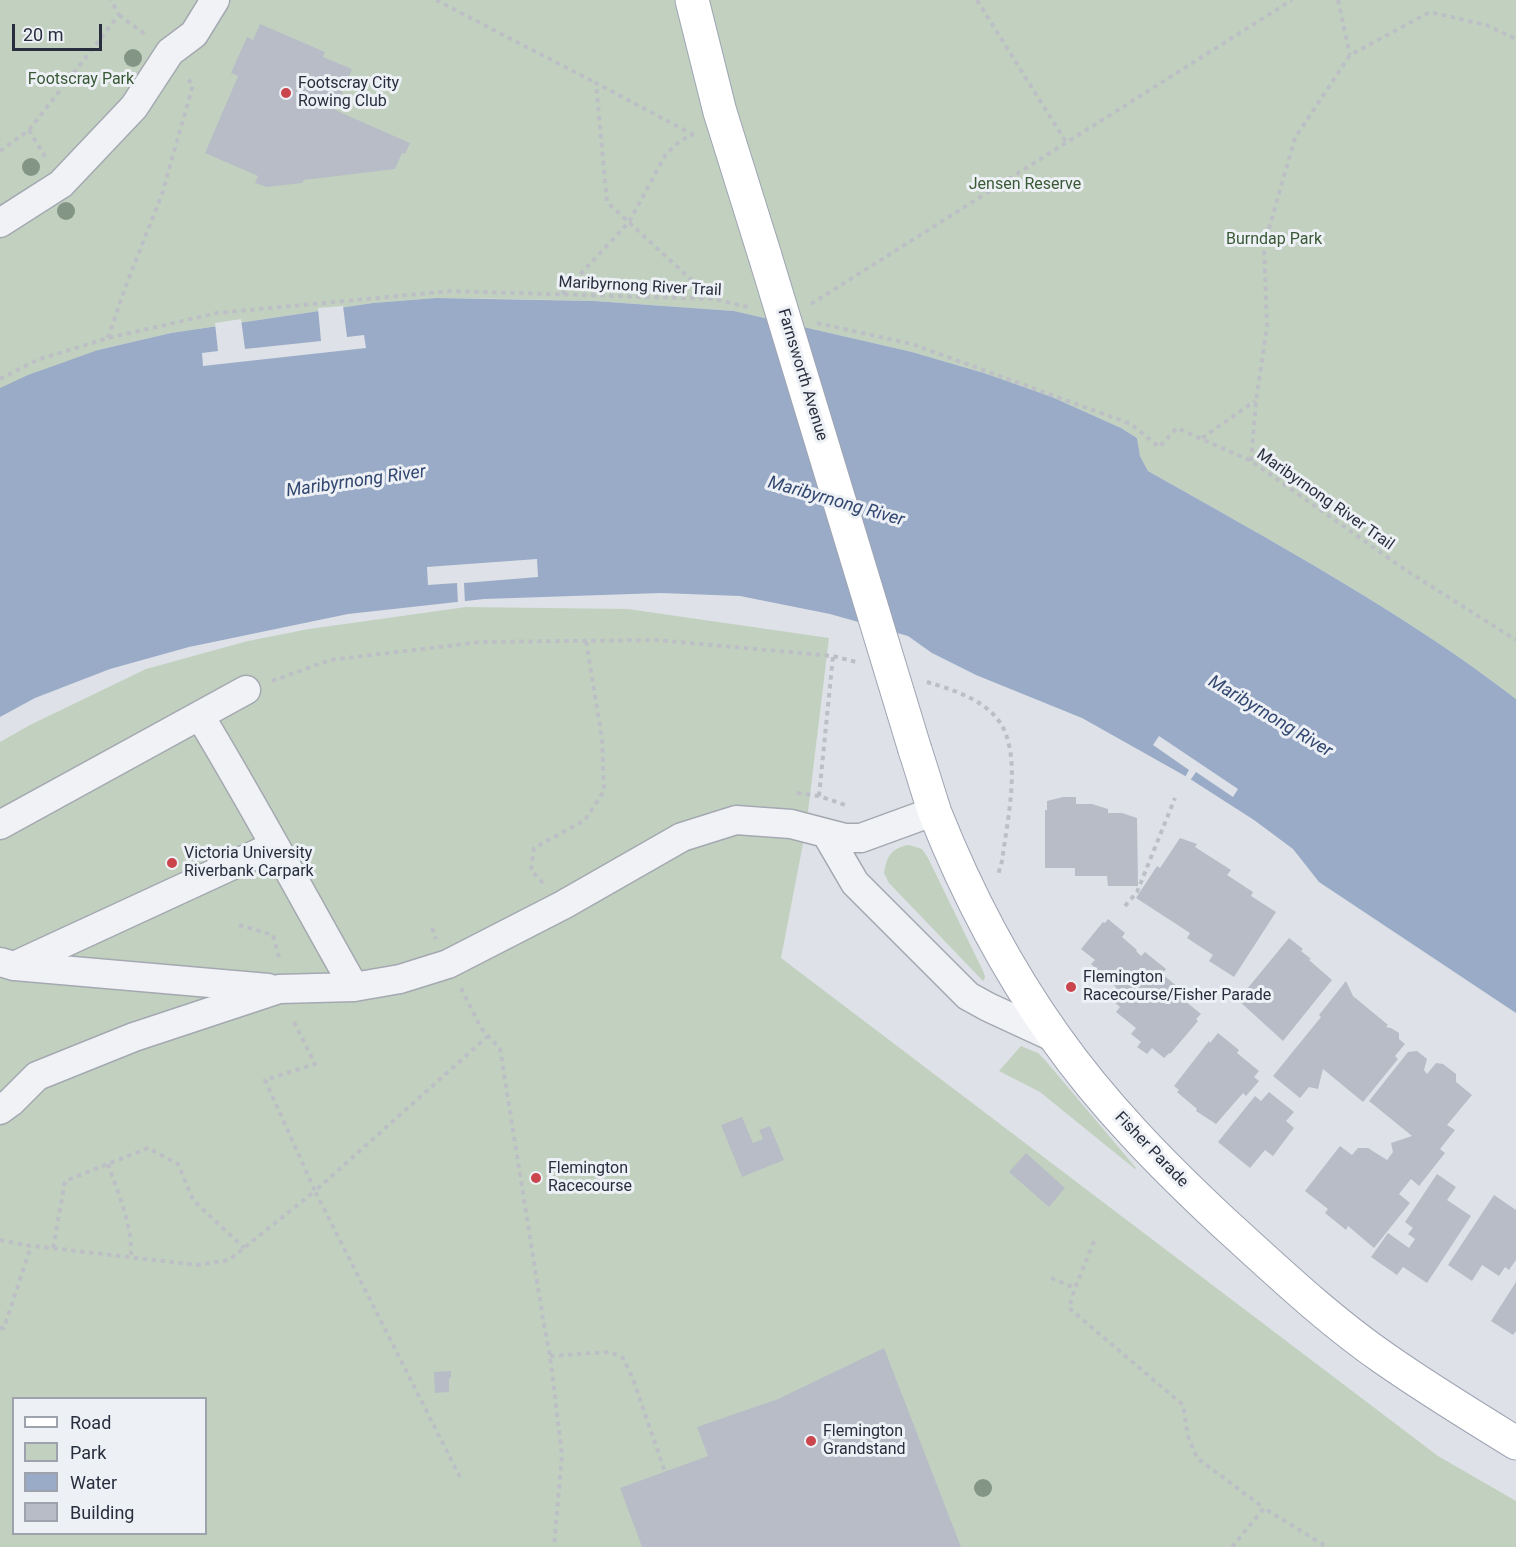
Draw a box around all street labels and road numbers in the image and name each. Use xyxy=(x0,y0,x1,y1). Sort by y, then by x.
street label: Maribyrnong River Trail xyxy=(558,273,722,301)
street label: Farnsworth Avenue xyxy=(773,307,831,443)
street label: Maribyrnong River Trail xyxy=(1253,445,1397,555)
street label: Fisher Parade xyxy=(1110,1108,1192,1192)

